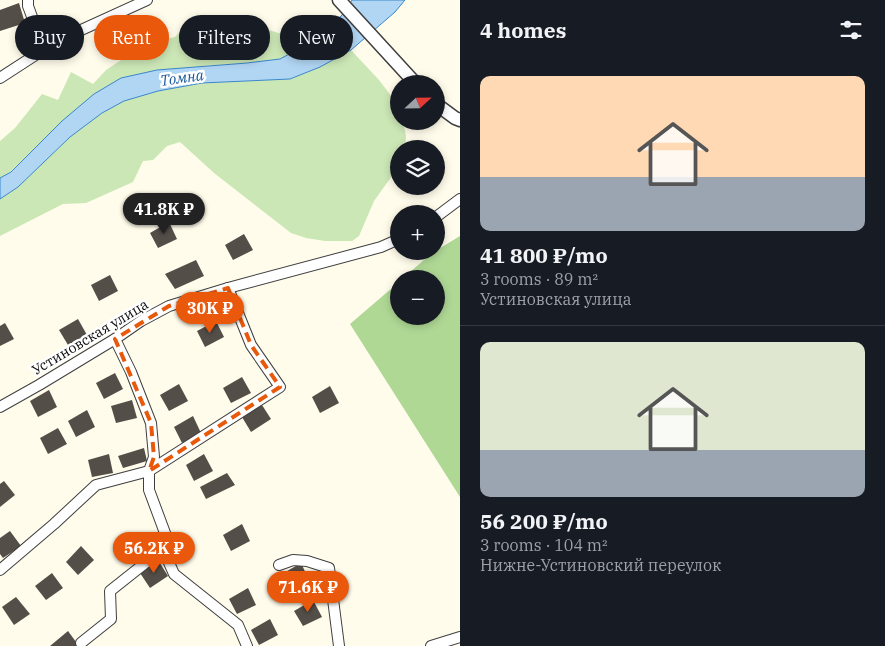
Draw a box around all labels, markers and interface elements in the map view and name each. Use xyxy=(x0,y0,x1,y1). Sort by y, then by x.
chip: Buy xyxy=(15,15,84,60)
chip: Rent xyxy=(94,15,169,60)
chip: Filters xyxy=(179,15,270,60)
chip: New xyxy=(280,15,353,60)
text: 4 homes xyxy=(480,16,566,44)
icon: filters xyxy=(837,16,865,44)
water label: Томна xyxy=(159,65,206,90)
north arrow xyxy=(390,75,445,130)
map controls xyxy=(390,75,445,325)
icon: home xyxy=(628,109,718,199)
button: layers xyxy=(390,140,445,195)
pin: 41.8K ₽ xyxy=(118,192,210,235)
text: 41.8K ₽ xyxy=(134,199,194,219)
button: + xyxy=(390,205,445,260)
text: 41 800 ₽/mo xyxy=(480,241,608,269)
text: 3 rooms · 89 m² xyxy=(480,269,598,289)
button: − xyxy=(390,270,445,325)
text: Устиновская улица xyxy=(480,289,632,309)
pin: 30K ₽ xyxy=(175,292,245,334)
street label: Устиновская улица xyxy=(29,295,152,379)
text: 30K ₽ xyxy=(187,298,233,318)
icon: home xyxy=(628,374,718,464)
text: 56 200 ₽/mo xyxy=(480,507,608,535)
pin: 56.2K ₽ xyxy=(108,532,200,574)
text: 3 rooms · 104 m² xyxy=(480,535,608,555)
text: 56.2K ₽ xyxy=(124,538,184,558)
text: Нижне-Устиновский переулок xyxy=(480,555,721,575)
pin: 71.6K ₽ xyxy=(262,570,354,613)
text: 71.6K ₽ xyxy=(278,577,338,597)

